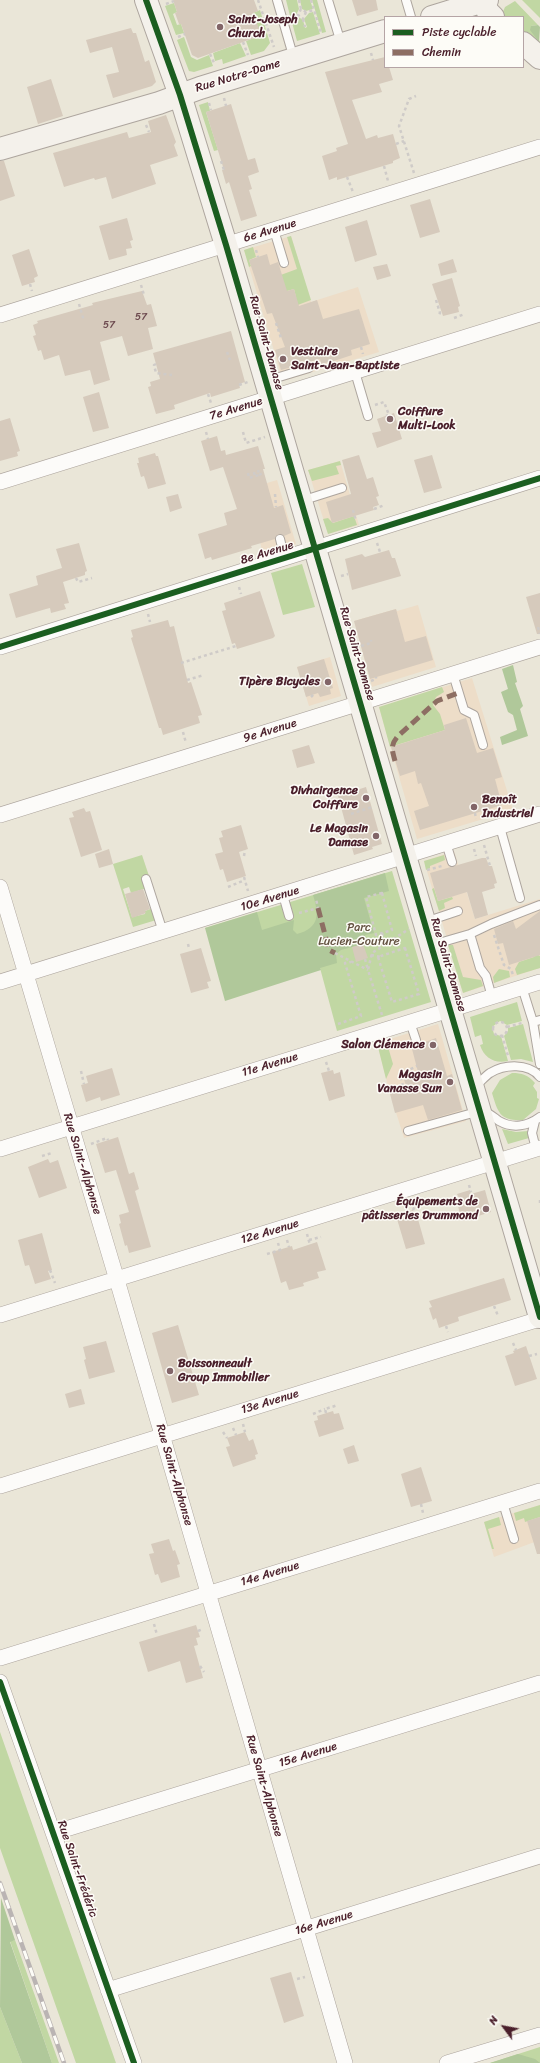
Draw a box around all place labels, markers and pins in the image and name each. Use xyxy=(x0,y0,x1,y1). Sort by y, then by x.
place label: Saint-Joseph Church xyxy=(228,13,297,41)
marker: Saint-Joseph Church xyxy=(215,22,225,32)
place label: Vestiaire Saint-Jean-Baptiste xyxy=(291,345,400,373)
marker: Vestiaire Saint-Jean-Baptiste xyxy=(278,354,288,364)
place label: Coiffure Multi-Look xyxy=(398,405,456,433)
marker: Coiffure Multi-Look xyxy=(385,414,395,424)
place label: Tipère Bicycles xyxy=(239,675,320,689)
marker: Tipère Bicycles xyxy=(323,677,333,687)
place label: Divhairgence Coiffure xyxy=(291,784,358,812)
marker: Divhairgence Coiffure xyxy=(361,793,371,803)
place label: Benoît Industriel xyxy=(482,793,534,821)
marker: Benoît Industriel xyxy=(469,802,479,812)
place label: Le Magasin Damase xyxy=(310,822,368,850)
marker: Le Magasin Damase xyxy=(371,831,381,841)
place label: Salon Clémence xyxy=(341,1038,425,1052)
marker: Salon Clémence xyxy=(428,1040,438,1050)
place label: Magasin Vanasse Sun xyxy=(377,1068,442,1096)
marker: Magasin Vanasse Sun xyxy=(445,1077,455,1087)
place label: Équipements de pâtisseries Drummond xyxy=(362,1195,478,1223)
marker: Équipements de pâtisseries Drummond xyxy=(481,1204,491,1214)
place label: Boissonneault Group Immobilier xyxy=(178,1357,269,1385)
marker: Boissonneault Group Immobilier xyxy=(165,1366,175,1376)

